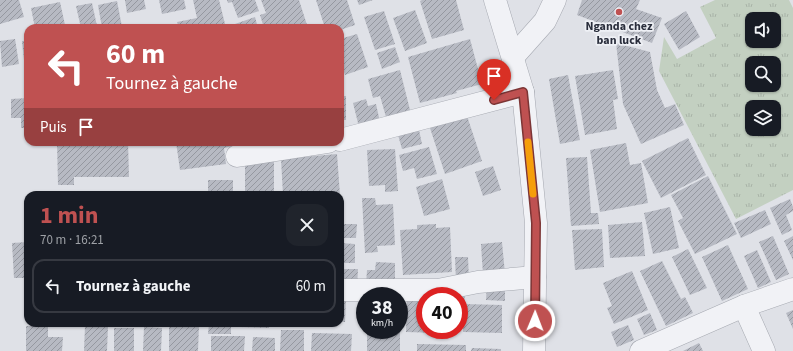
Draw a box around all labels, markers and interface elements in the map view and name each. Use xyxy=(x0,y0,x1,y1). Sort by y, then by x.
marker: Nganda chez ban luck xyxy=(614,7,624,17)
map controls xyxy=(745,12,781,136)
button: sound xyxy=(745,12,781,48)
place label: Nganda chez ban luck xyxy=(585,18,653,49)
text: 60 m xyxy=(106,34,165,74)
icon: left xyxy=(40,40,92,92)
button: search xyxy=(745,56,781,92)
pin xyxy=(477,59,511,100)
icon: arrive xyxy=(483,65,505,87)
text: Tournez à gauche xyxy=(106,71,238,96)
button: layers xyxy=(745,100,781,136)
icon: arrive xyxy=(75,116,97,138)
text: Puis xyxy=(40,117,67,138)
text: 1 min xyxy=(40,198,98,233)
button: close xyxy=(286,204,328,246)
text: 70 m · 16:21 xyxy=(40,231,104,249)
icon: left xyxy=(42,275,64,297)
text: Tournez à gauche xyxy=(76,276,191,297)
text: 60 m xyxy=(296,276,326,297)
speed limit sign: 40 xyxy=(416,287,468,339)
text: 38 xyxy=(371,294,393,322)
position arrow xyxy=(514,300,556,342)
text: km/h xyxy=(371,316,393,330)

